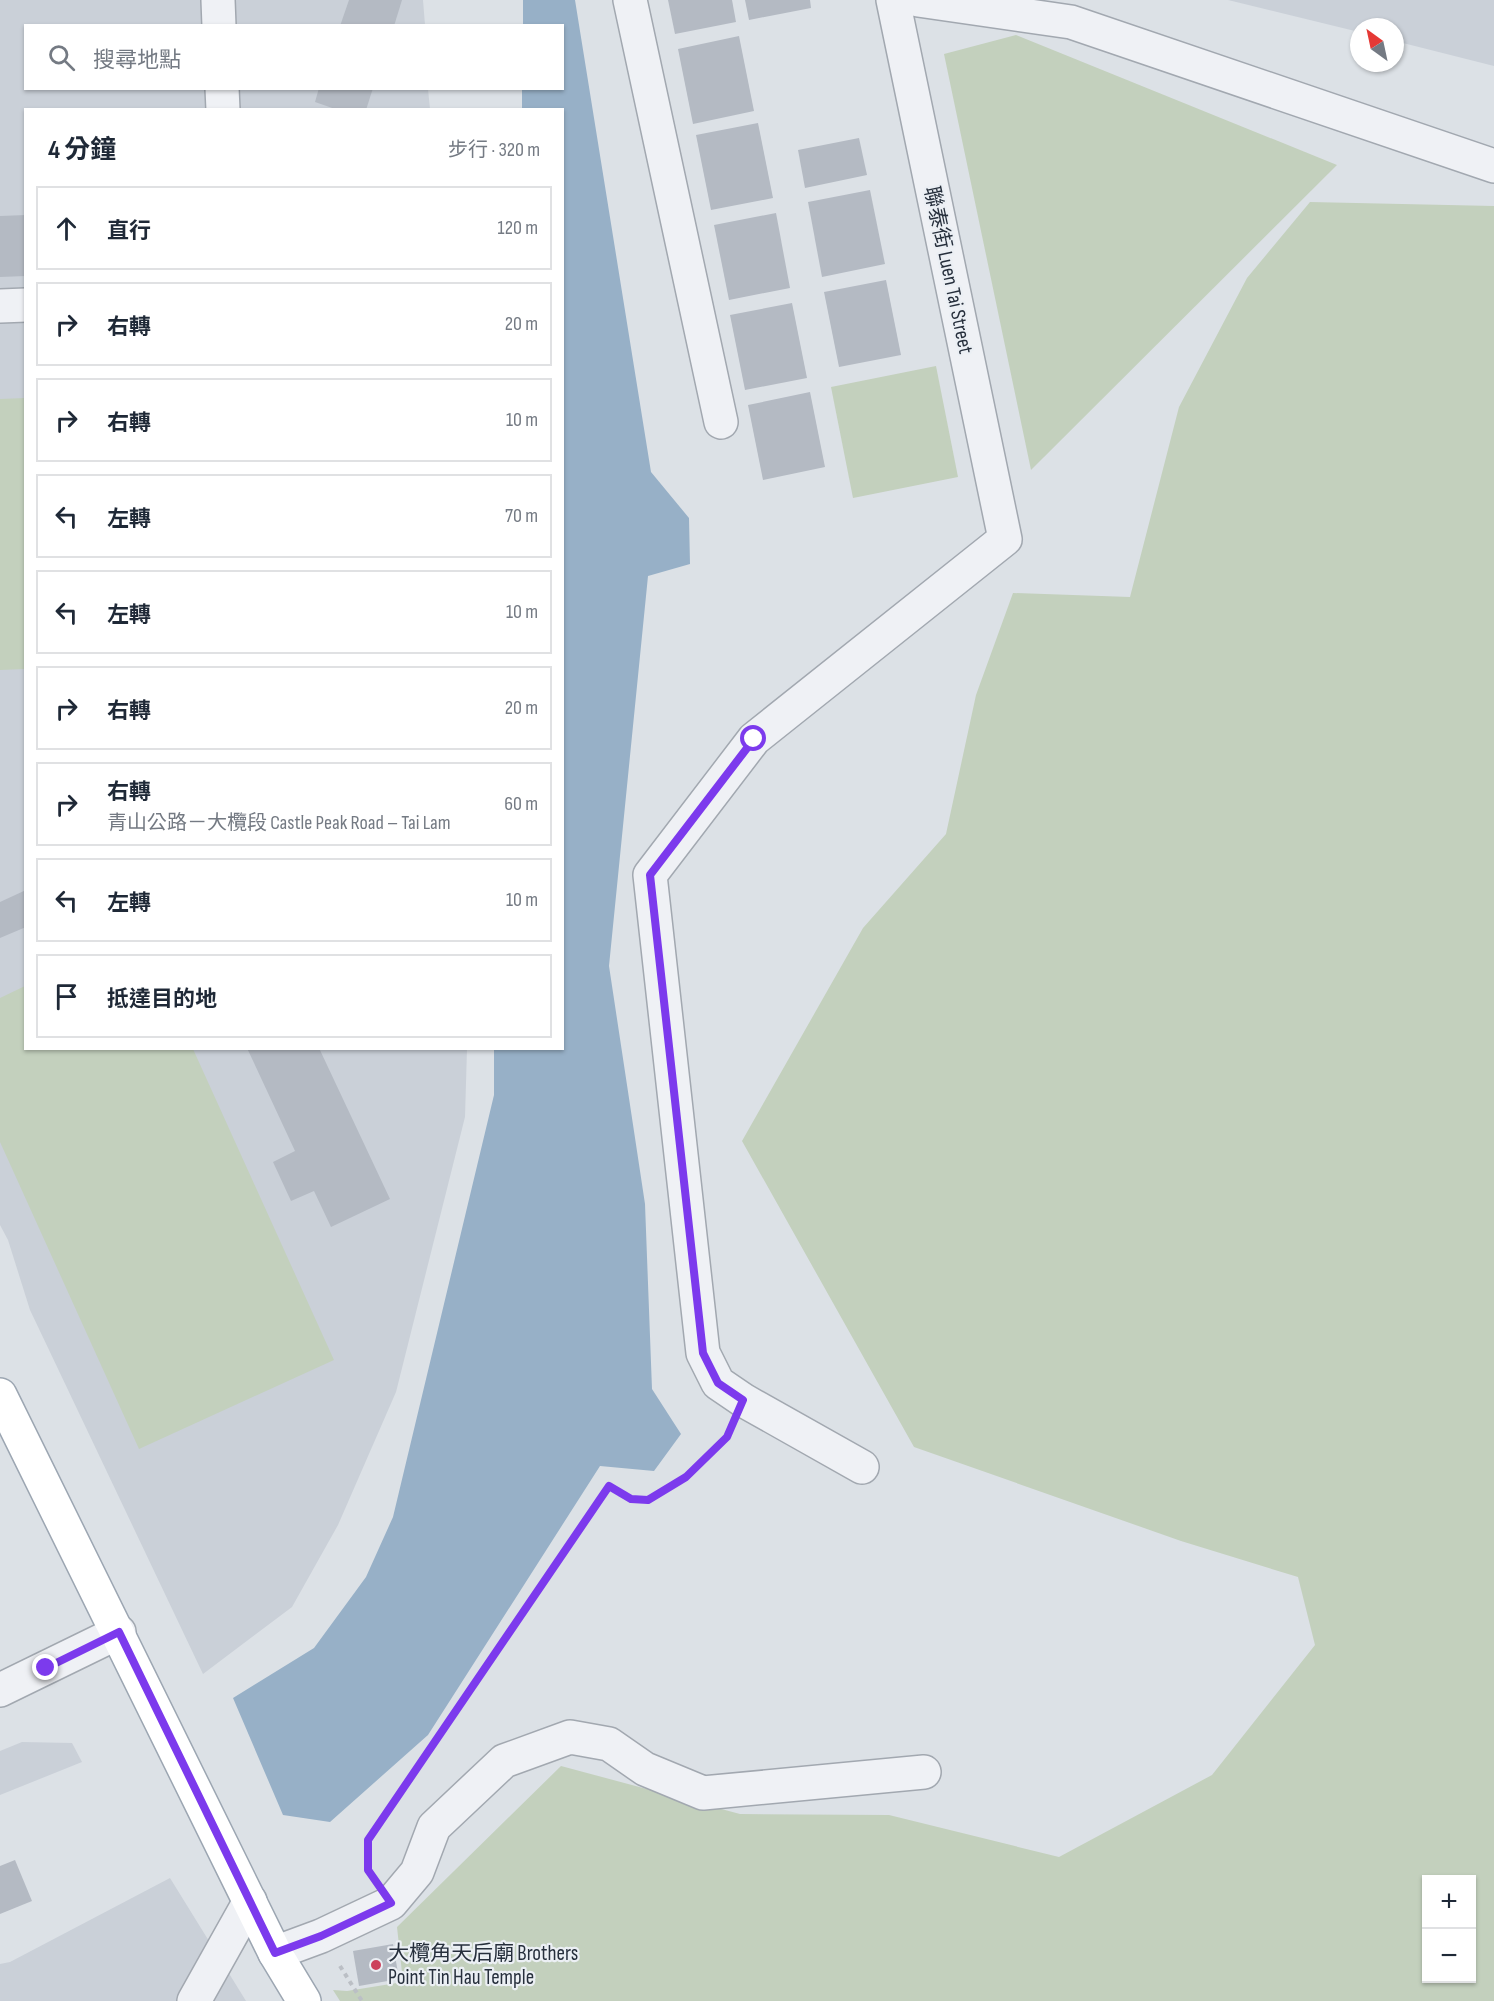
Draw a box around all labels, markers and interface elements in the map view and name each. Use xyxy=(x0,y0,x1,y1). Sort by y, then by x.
north arrow xyxy=(1350,18,1404,72)
search box xyxy=(24,24,564,90)
icon: search xyxy=(45,41,78,74)
text: 搜尋地點 xyxy=(93,47,181,74)
text: 4 分鐘 xyxy=(48,135,116,166)
text: 步行 · 320 m xyxy=(448,138,540,162)
street label: 聯泰街 Luen Tai Street xyxy=(919,184,978,356)
icon: ahead xyxy=(50,212,83,245)
text: 120 m xyxy=(498,216,538,240)
text: 直行 xyxy=(107,218,151,245)
icon: right xyxy=(50,308,83,341)
text: 20 m xyxy=(505,312,538,336)
text: 右轉 xyxy=(107,314,151,341)
icon: right xyxy=(50,404,83,437)
text: 10 m xyxy=(506,408,538,432)
text: 右轉 xyxy=(107,410,151,437)
icon: left xyxy=(50,500,83,533)
text: 70 m xyxy=(505,504,538,528)
text: 左轉 xyxy=(107,506,151,533)
icon: left xyxy=(50,596,83,629)
text: 10 m xyxy=(506,600,538,624)
text: 左轉 xyxy=(107,602,151,629)
icon: right xyxy=(50,692,83,725)
text: 20 m xyxy=(505,696,538,720)
text: 右轉 xyxy=(107,698,151,725)
route start xyxy=(740,725,766,751)
text: 右轉 xyxy=(107,779,151,806)
icon: right xyxy=(50,788,83,821)
text: 60 m xyxy=(504,792,538,816)
text: 青山公路－大欖段 Castle Peak Road – Tai Lam xyxy=(107,811,451,835)
icon: left xyxy=(50,884,83,917)
text: 10 m xyxy=(506,888,538,912)
text: 左轉 xyxy=(107,890,151,917)
icon: arrive xyxy=(50,980,83,1013)
text: 抵達目的地 xyxy=(107,986,217,1013)
route end xyxy=(32,1654,58,1680)
map controls xyxy=(1422,1875,1476,1983)
button: + xyxy=(1422,1875,1476,1929)
button: − xyxy=(1422,1929,1476,1983)
place label: 大欖角天后廟 Brothers Point Tin Hau Temple xyxy=(388,1941,578,1990)
marker: 大欖角天后廟 Brothers Point Tin Hau Temple xyxy=(369,1958,383,1972)

